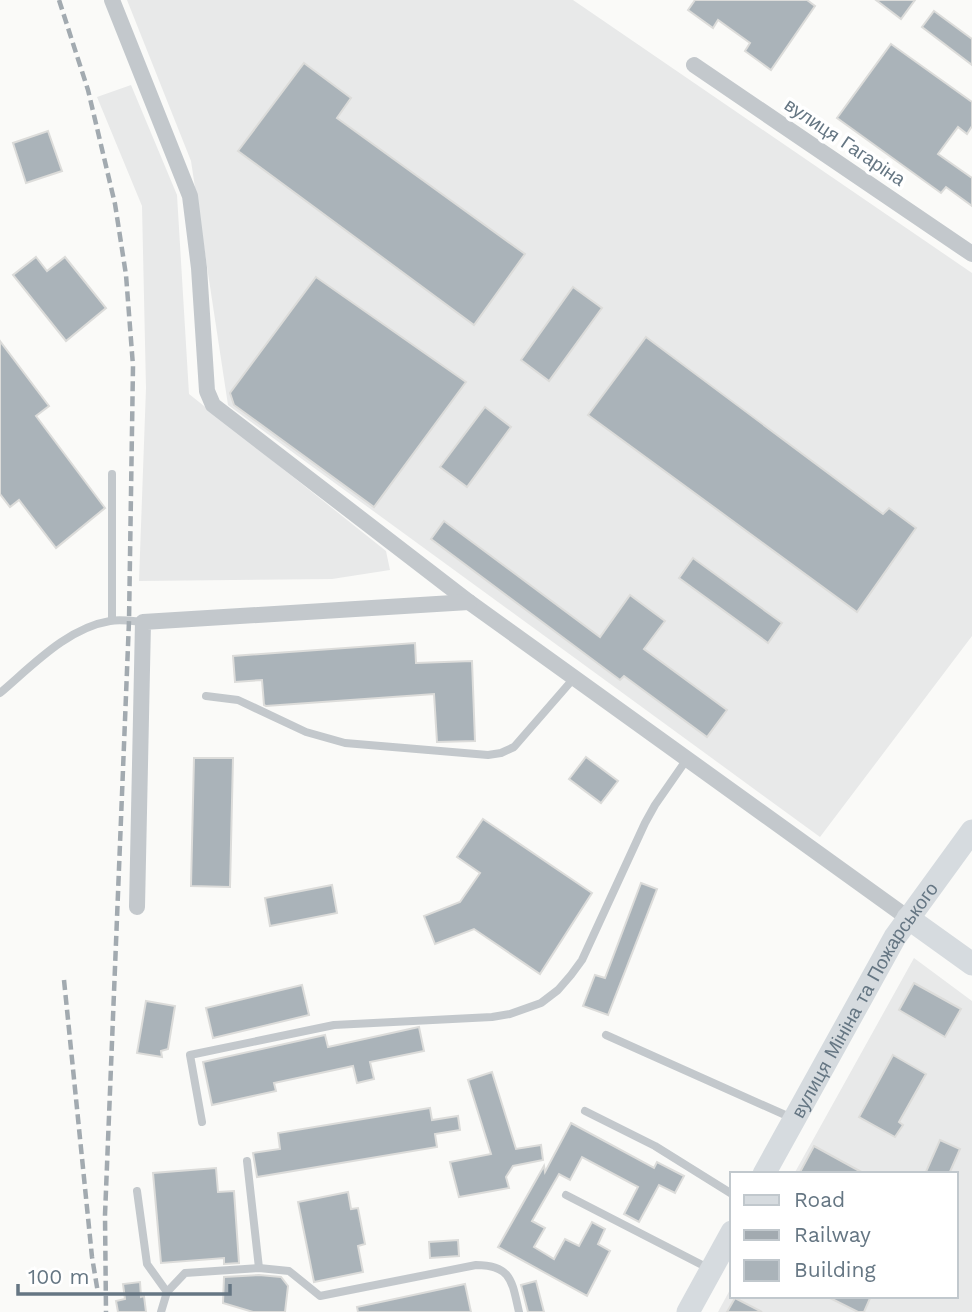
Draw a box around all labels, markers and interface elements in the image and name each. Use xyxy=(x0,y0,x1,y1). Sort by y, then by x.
street label: вулиця Гагаріна xyxy=(780,93,910,191)
street label: вулиця Мініна та Пожарського xyxy=(786,878,943,1122)
legend xyxy=(730,1172,958,1298)
text: Road xyxy=(794,1187,845,1212)
text: Railway xyxy=(794,1222,871,1247)
scale bar xyxy=(18,1252,229,1296)
text: Building xyxy=(794,1257,876,1282)
text: 100 m xyxy=(28,1264,90,1289)

